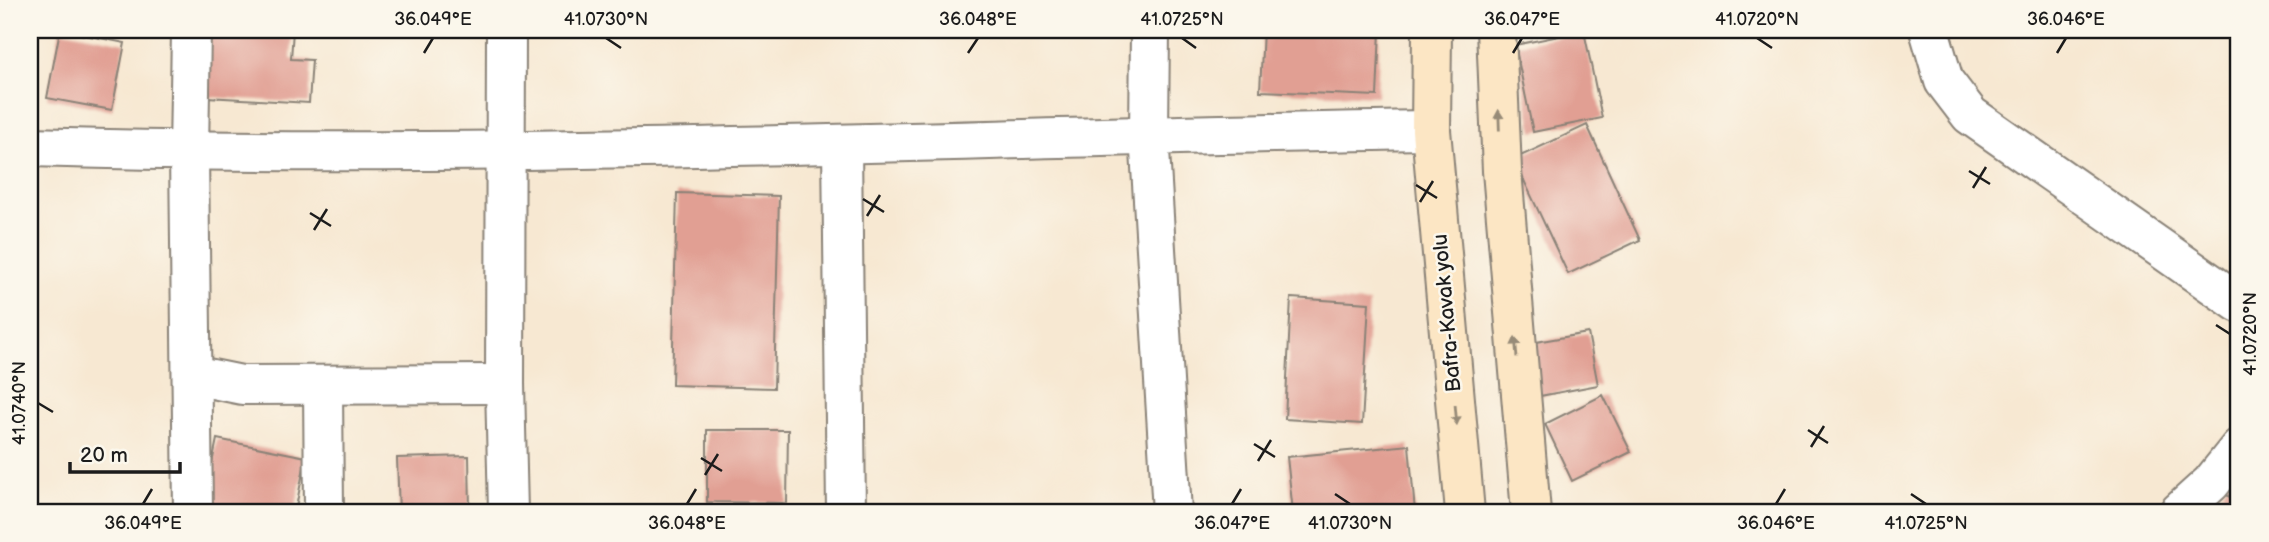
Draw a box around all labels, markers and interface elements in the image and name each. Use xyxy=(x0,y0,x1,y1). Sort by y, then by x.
text: 36.049°E xyxy=(394,9,472,30)
text: 41.0730°N xyxy=(564,9,648,30)
text: 36.048°E xyxy=(939,9,1017,30)
text: 41.0725°N xyxy=(1140,9,1224,30)
text: 36.047°E xyxy=(1484,9,1560,30)
text: 41.0720°N xyxy=(1715,9,1799,30)
text: 36.046°E xyxy=(2027,9,2105,30)
one-way arrow xyxy=(1494,109,1505,131)
street label: Bafra-Kavak yolu xyxy=(1428,233,1466,393)
text: 41.0720°N xyxy=(2240,292,2261,376)
one-way arrow xyxy=(1510,335,1521,357)
text: 41.0740°N xyxy=(9,361,30,445)
one-way arrow xyxy=(1451,405,1462,427)
scale bar xyxy=(70,430,180,474)
text: 20 m xyxy=(80,443,128,468)
text: 36.049°E xyxy=(104,513,182,534)
text: 36.048°E xyxy=(648,513,726,534)
text: 36.047°E xyxy=(1194,513,1270,534)
text: 41.0730°N xyxy=(1308,513,1392,534)
text: 36.046°E xyxy=(1737,513,1815,534)
text: 41.0725°N xyxy=(1884,513,1968,534)

